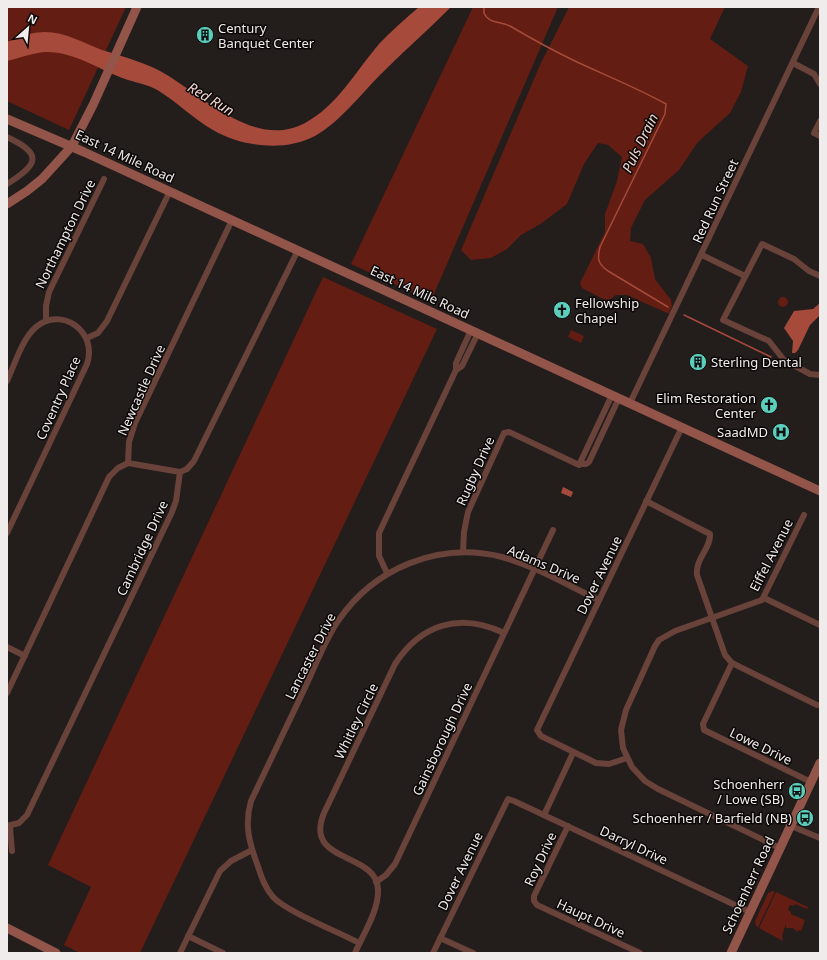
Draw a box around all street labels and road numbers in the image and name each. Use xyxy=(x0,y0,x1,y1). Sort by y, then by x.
street label: East 14 Mile Road xyxy=(72,125,178,187)
street label: Red Run Street xyxy=(688,156,742,246)
street label: Northampton Drive xyxy=(31,176,99,292)
street label: East 14 Mile Road xyxy=(367,261,473,323)
street label: Newcastle Drive xyxy=(113,342,169,438)
street label: Coventry Place xyxy=(31,353,85,443)
street label: Rugby Drive xyxy=(452,434,498,508)
street label: Cambridge Drive xyxy=(112,497,172,599)
street label: Eiffel Avenue xyxy=(745,516,797,594)
street label: Dover Avenue xyxy=(572,533,626,617)
street label: Adams Drive xyxy=(505,541,583,587)
street label: Lancaster Drive xyxy=(280,610,340,702)
street label: Whitley Circle xyxy=(330,680,382,762)
street label: Gainsborough Drive xyxy=(408,680,476,798)
street label: Lowe Drive xyxy=(727,723,795,769)
street label: Darryl Drive xyxy=(597,821,671,869)
street label: Dover Avenue xyxy=(433,829,487,913)
street label: Roy Drive xyxy=(520,829,560,889)
street label: Schoenherr Road xyxy=(718,833,778,937)
street label: Haupt Drive xyxy=(554,894,628,942)

